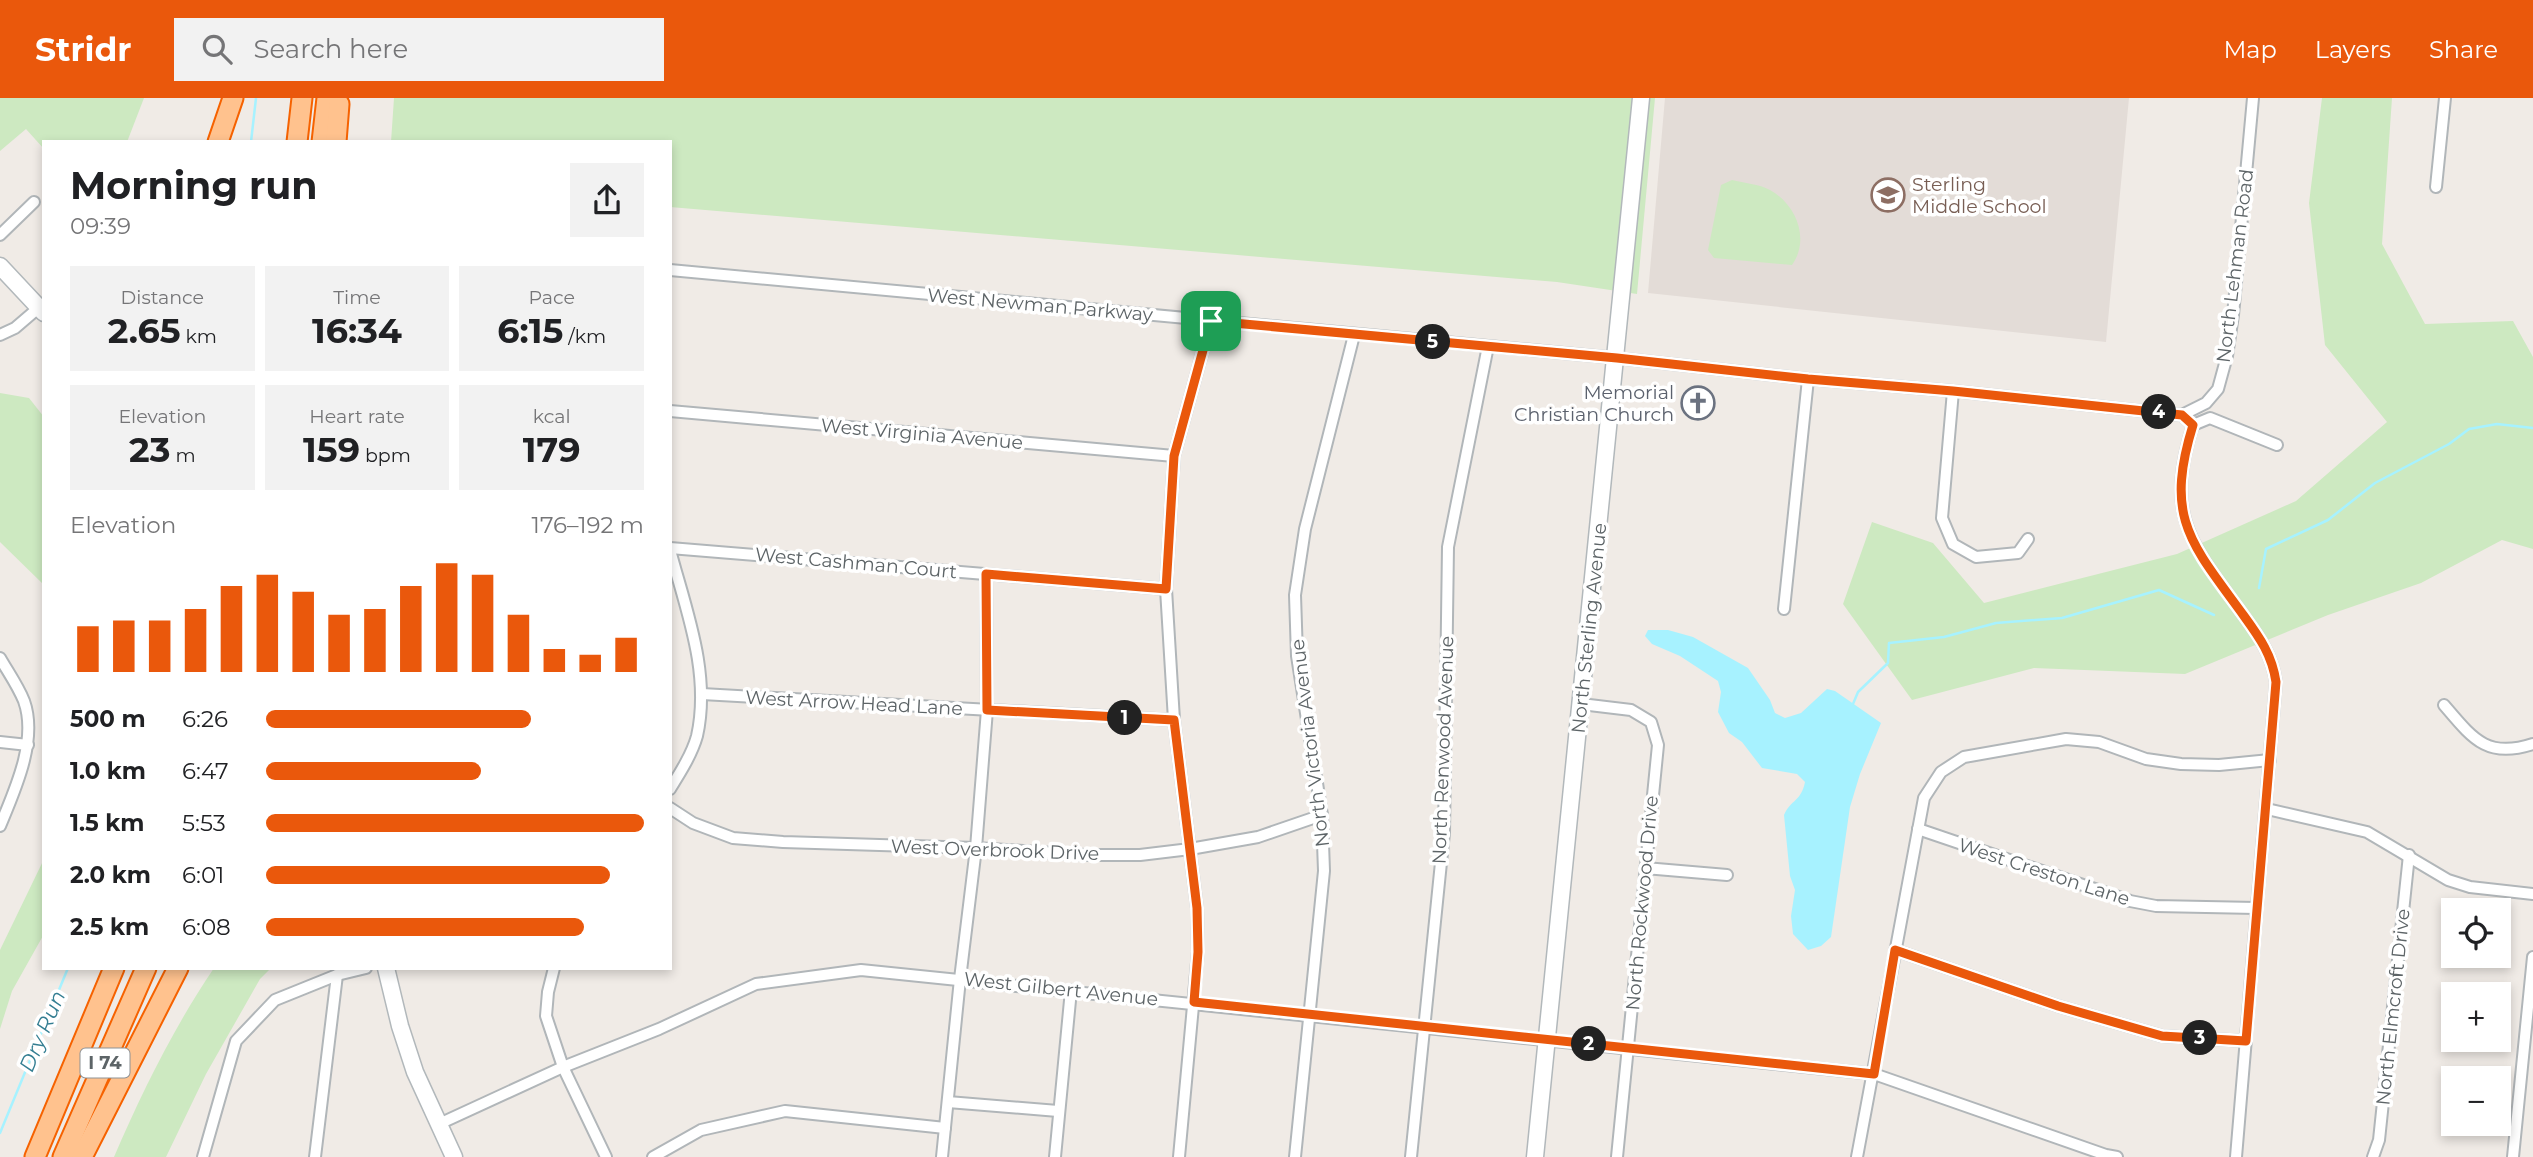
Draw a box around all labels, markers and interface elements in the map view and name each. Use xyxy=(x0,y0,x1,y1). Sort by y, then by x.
search box xyxy=(174,18,664,81)
text: Stridr xyxy=(35,29,132,69)
icon: search xyxy=(198,30,236,68)
text: Search here xyxy=(254,33,408,65)
text: Map xyxy=(2223,35,2277,64)
text: Layers xyxy=(2315,35,2391,64)
text: Share xyxy=(2429,35,2498,64)
text: Morning run xyxy=(70,162,318,209)
button: share xyxy=(570,163,644,237)
street label: North Lehman Road xyxy=(2212,168,2258,364)
place label: Sterling Middle School xyxy=(1912,173,2047,218)
school or university icon: Sterling Middle School xyxy=(1869,176,1907,214)
text: 09:39 xyxy=(70,212,131,240)
street label: West Newman Parkway xyxy=(926,284,1155,326)
text: Distance xyxy=(121,286,204,309)
text: Time xyxy=(333,286,381,309)
text: Pace xyxy=(528,286,575,309)
pin xyxy=(1181,291,1241,351)
icon: arrive xyxy=(1192,302,1230,340)
text: 2.65 xyxy=(108,309,181,352)
text: 16:34 xyxy=(312,309,402,352)
text: 6:15 xyxy=(497,309,563,352)
pin: 5 xyxy=(1416,324,1450,360)
text: km xyxy=(181,325,217,348)
text: /km xyxy=(563,325,606,348)
text: 5 xyxy=(1427,330,1438,353)
place label: Memorial Christian Church xyxy=(1514,381,1674,426)
church icon: Memorial Christian Church xyxy=(1679,384,1717,422)
pin: 4 xyxy=(2142,394,2176,430)
text: 4 xyxy=(2152,400,2165,423)
text: Elevation xyxy=(118,405,206,428)
text: Heart rate xyxy=(309,405,405,428)
text: kcal xyxy=(533,405,571,428)
street label: West Virginia Avenue xyxy=(820,414,1024,454)
text: 23 xyxy=(129,428,170,471)
text: 159 xyxy=(303,428,360,471)
text: 179 xyxy=(523,428,581,471)
text: m xyxy=(170,444,196,467)
text: bpm xyxy=(360,444,411,467)
text: Elevation xyxy=(70,511,176,539)
text: 176–192 m xyxy=(532,511,644,539)
street label: North Sterling Avenue xyxy=(1567,522,1611,734)
street label: West Cashman Court xyxy=(754,543,958,583)
street label: North Renwood Avenue xyxy=(1428,635,1458,865)
street label: North Victoria Avenue xyxy=(1286,638,1334,848)
street label: West Arrow Head Lane xyxy=(745,686,963,720)
pin: 1 xyxy=(1108,700,1142,736)
text: 500 m xyxy=(70,705,146,733)
text: 6:26 xyxy=(182,705,228,733)
text: 1 xyxy=(1121,706,1128,729)
text: 1.0 km xyxy=(70,757,146,785)
text: 6:47 xyxy=(182,757,229,785)
street label: North Rockwood Drive xyxy=(1621,795,1663,1011)
text: 1.5 km xyxy=(70,809,144,837)
text: 5:53 xyxy=(182,809,226,837)
street label: West Creston Lane xyxy=(1955,833,2133,911)
street label: West Overbrook Drive xyxy=(890,835,1100,865)
text: 2.0 km xyxy=(70,861,151,889)
text: 6:01 xyxy=(182,861,224,889)
map controls xyxy=(2441,898,2511,1136)
button: locate xyxy=(2441,898,2511,968)
street label: North Elmcroft Drive xyxy=(2371,908,2415,1106)
text: 2.5 km xyxy=(70,913,149,941)
text: 6:08 xyxy=(182,913,231,941)
street label: West Gilbert Avenue xyxy=(963,967,1159,1011)
button: + xyxy=(2441,982,2511,1052)
water label: Dry Run xyxy=(14,987,70,1075)
pin: 3 xyxy=(2182,1020,2218,1056)
pin: 2 xyxy=(1572,1026,1606,1062)
text: 3 xyxy=(2194,1026,2205,1049)
text: 2 xyxy=(1583,1032,1594,1055)
road number: I 74 xyxy=(80,1048,130,1078)
button: − xyxy=(2441,1066,2511,1136)

